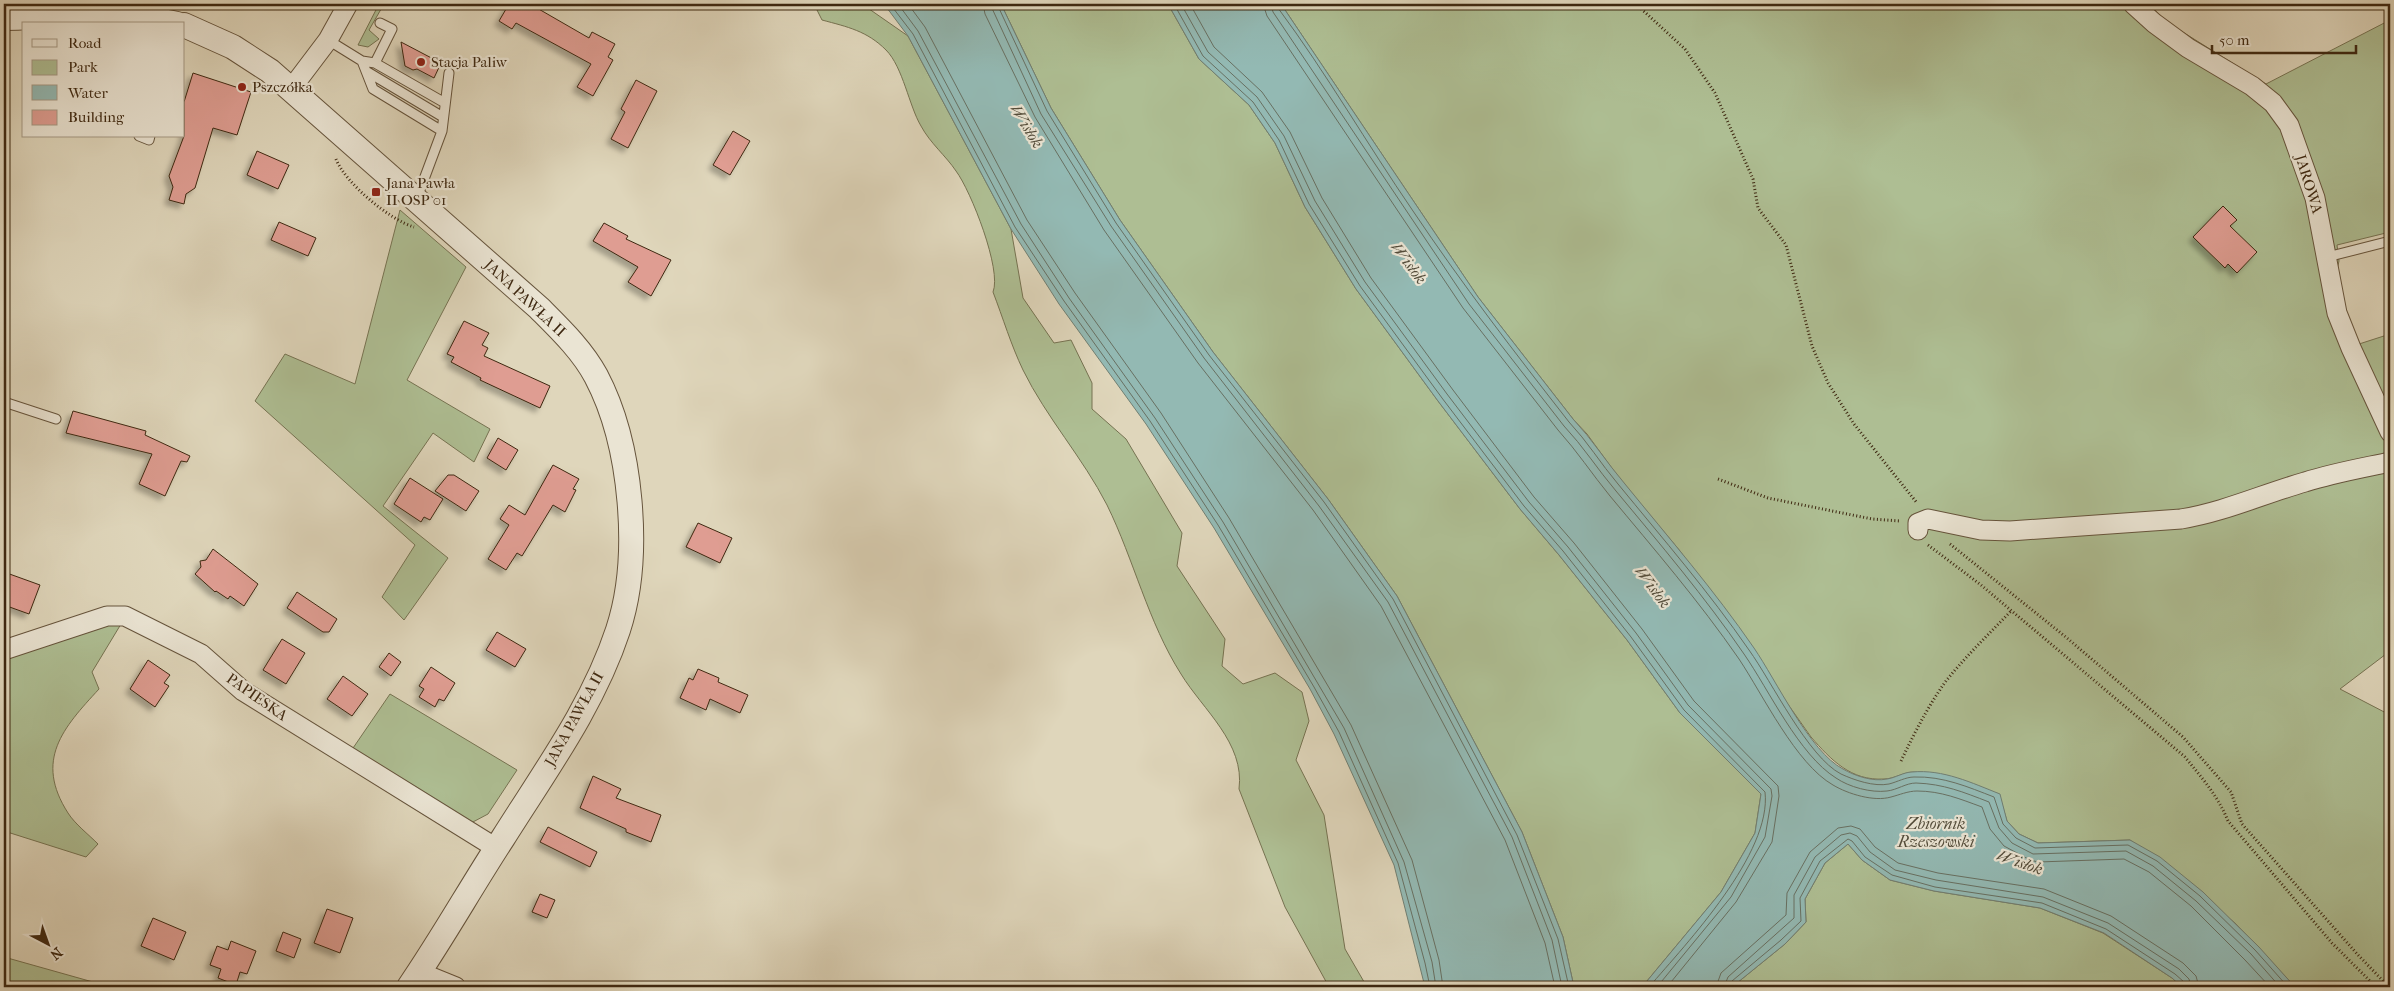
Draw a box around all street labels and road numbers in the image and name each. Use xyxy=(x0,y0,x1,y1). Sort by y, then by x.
street label: JAROWA xyxy=(2291,151,2327,216)
street label: JANA PAWŁA II xyxy=(480,255,570,341)
street label: PAPIESKA xyxy=(223,669,291,725)
street label: JANA PAWŁA II xyxy=(540,669,607,770)

